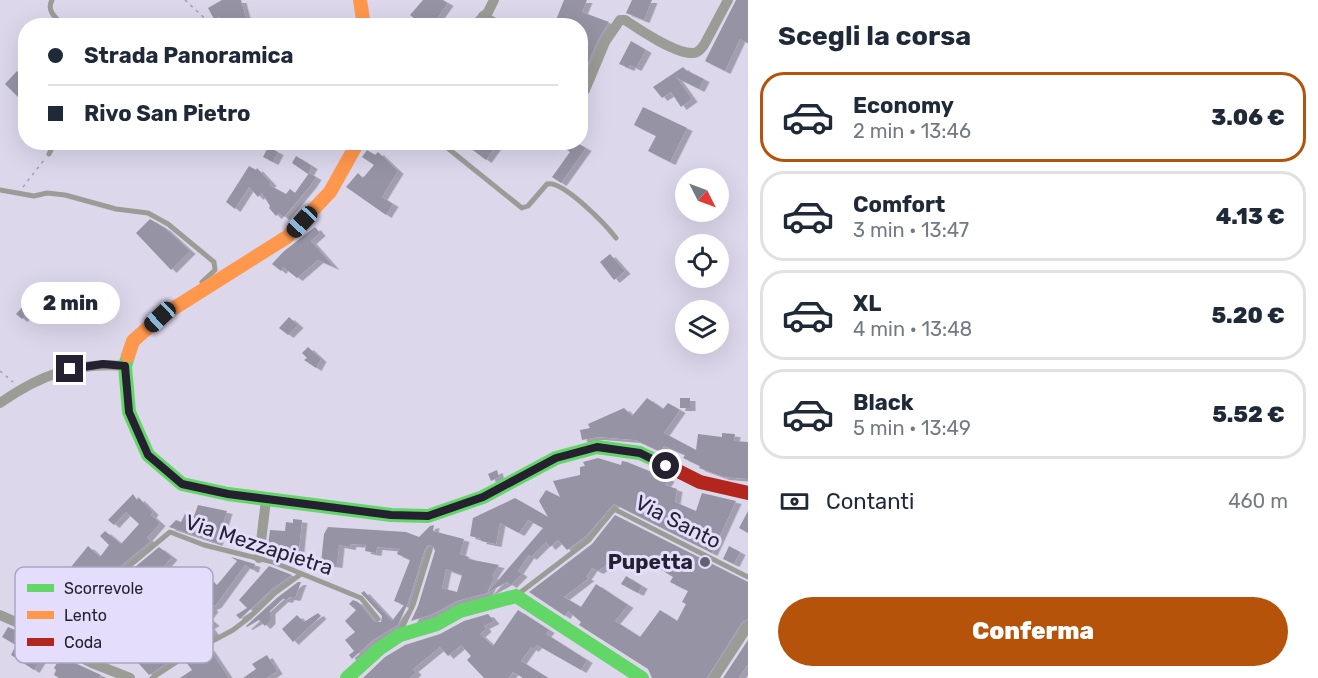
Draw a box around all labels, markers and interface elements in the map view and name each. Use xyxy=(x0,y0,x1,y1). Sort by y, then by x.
text: Scegli la corsa xyxy=(778,20,971,52)
text: Strada Panoramica xyxy=(84,42,294,69)
icon: car xyxy=(781,90,835,144)
text: Economy xyxy=(853,92,954,119)
text: Rivo San Pietro xyxy=(84,100,250,127)
text: 3.06 € xyxy=(1211,104,1285,131)
text: 2 min · 13:46 xyxy=(853,119,971,143)
north arrow xyxy=(675,168,729,222)
map controls xyxy=(675,168,729,354)
icon: car xyxy=(781,189,835,243)
text: Comfort xyxy=(853,191,945,218)
car xyxy=(283,203,321,241)
text: 4.13 € xyxy=(1216,203,1285,230)
text: 3 min · 13:47 xyxy=(853,218,969,242)
button: locate xyxy=(675,234,729,288)
callout: 2 min xyxy=(20,282,119,324)
icon: car xyxy=(781,288,835,342)
text: XL xyxy=(853,290,881,317)
text: 2 min xyxy=(43,291,98,315)
car xyxy=(141,298,179,336)
button: layers xyxy=(675,300,729,354)
text: 5.20 € xyxy=(1211,302,1285,329)
text: 4 min · 13:48 xyxy=(853,317,972,341)
route end xyxy=(56,355,83,382)
icon: car xyxy=(781,387,835,441)
text: Black xyxy=(853,389,914,416)
text: 5.52 € xyxy=(1212,401,1285,428)
text: 5 min · 13:49 xyxy=(853,416,971,440)
route start xyxy=(652,452,679,479)
icon: cash xyxy=(778,485,811,518)
text: Contanti xyxy=(826,488,914,515)
street label: Via Santo xyxy=(631,489,725,554)
text: 460 m xyxy=(1228,489,1288,513)
street label: Via Mezzapietra xyxy=(182,509,336,580)
place label: Pupetta xyxy=(608,549,693,574)
marker: Pupetta xyxy=(698,555,712,569)
legend xyxy=(15,567,213,663)
text: Scorrevole xyxy=(64,579,143,598)
button: Conferma xyxy=(778,597,1288,666)
text: Lento xyxy=(64,606,107,625)
text: Coda xyxy=(64,633,102,652)

